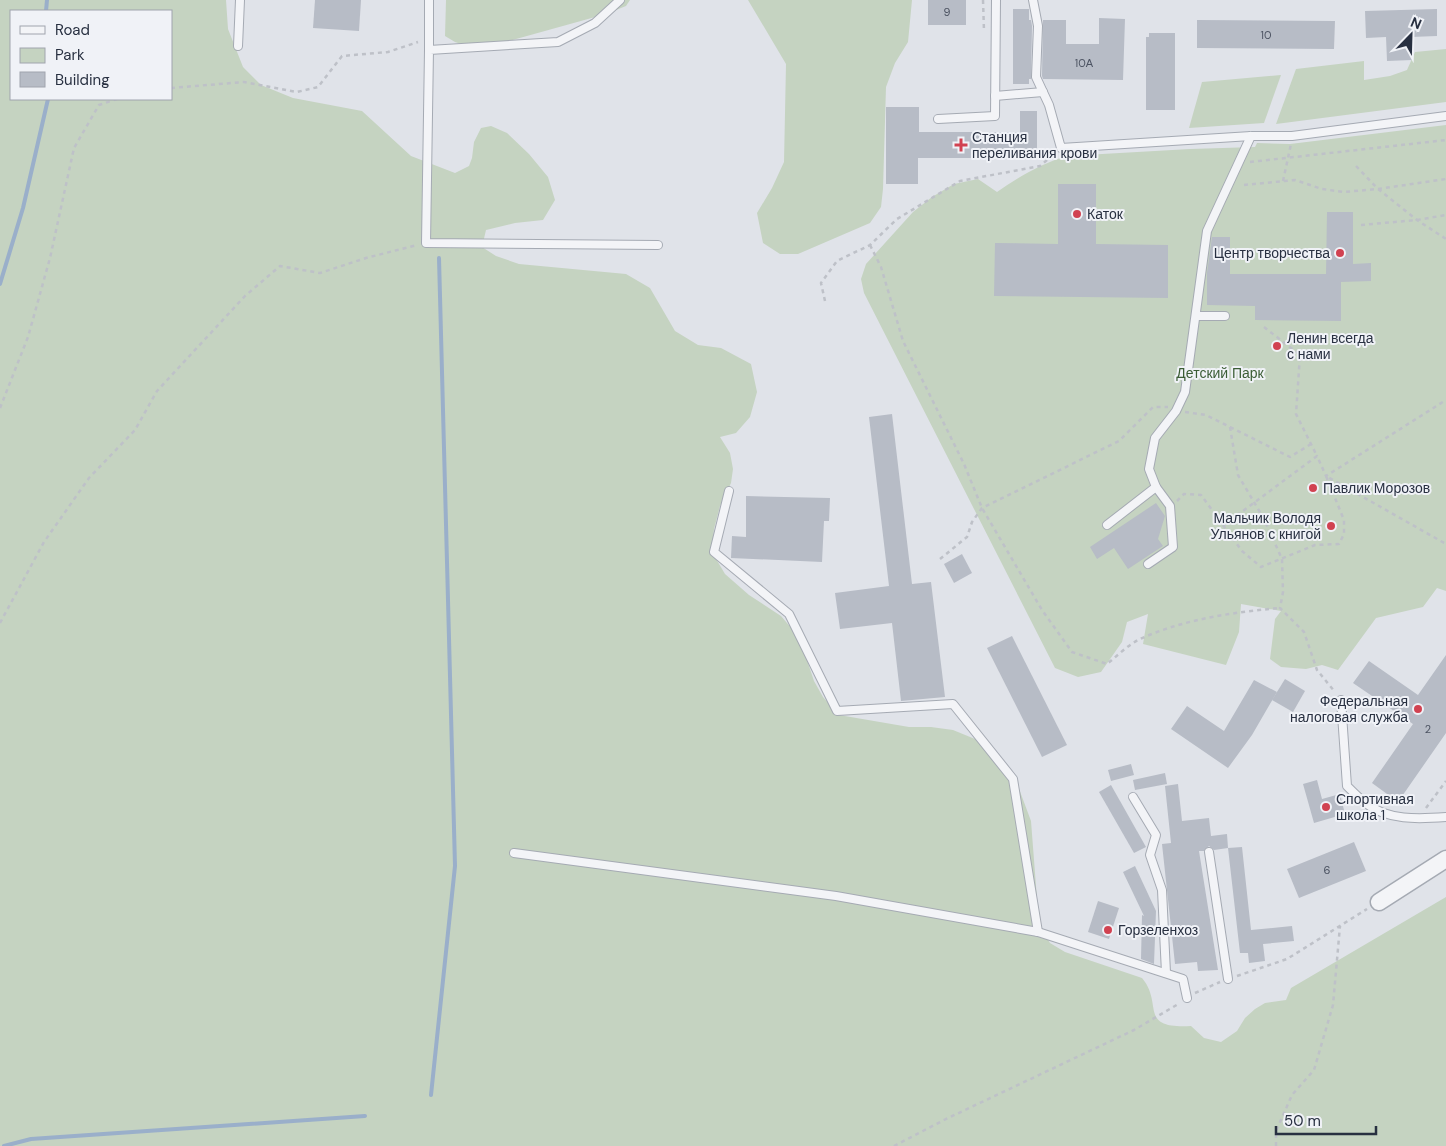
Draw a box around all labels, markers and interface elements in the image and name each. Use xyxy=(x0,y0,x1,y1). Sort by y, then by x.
house number: 9 xyxy=(944,5,951,19)
legend xyxy=(10,10,172,100)
north arrow xyxy=(1386,10,1436,60)
text: N xyxy=(1408,13,1424,33)
text: Road xyxy=(55,20,90,40)
house number: 10 xyxy=(1261,28,1271,42)
text: Park xyxy=(55,45,85,65)
house number: 10А xyxy=(1075,56,1094,70)
text: Building xyxy=(55,70,110,90)
place label: Станция переливания крови xyxy=(972,128,1097,162)
marker: Станция переливания крови xyxy=(954,138,968,152)
place label: Каток xyxy=(1087,205,1124,223)
marker: Каток xyxy=(1071,208,1083,220)
place label: Центр творчества xyxy=(1214,244,1330,262)
marker: Центр творчества xyxy=(1334,247,1346,259)
place label: Ленин всегда с нами xyxy=(1287,329,1374,363)
marker: Ленин всегда с нами xyxy=(1271,340,1283,352)
park label: Детский Парк xyxy=(1176,364,1265,382)
place label: Павлик Морозов xyxy=(1323,479,1430,497)
marker: Павлик Морозов xyxy=(1307,482,1319,494)
place label: Мальчик Володя Ульянов с книгой xyxy=(1211,509,1321,543)
marker: Мальчик Володя Ульянов с книгой xyxy=(1325,520,1337,532)
place label: Федеральная налоговая служба xyxy=(1290,692,1408,726)
marker: Федеральная налоговая служба xyxy=(1412,703,1424,715)
house number: 2 xyxy=(1425,722,1431,736)
place label: Спортивная школа 1 xyxy=(1336,790,1414,824)
marker: Спортивная школа 1 xyxy=(1320,801,1332,813)
house number: 6 xyxy=(1324,863,1331,877)
place label: Горзеленхоз xyxy=(1118,921,1198,939)
marker: Горзеленхоз xyxy=(1102,924,1114,936)
scale bar xyxy=(1276,1104,1376,1136)
text: 50 m xyxy=(1284,1111,1321,1131)

